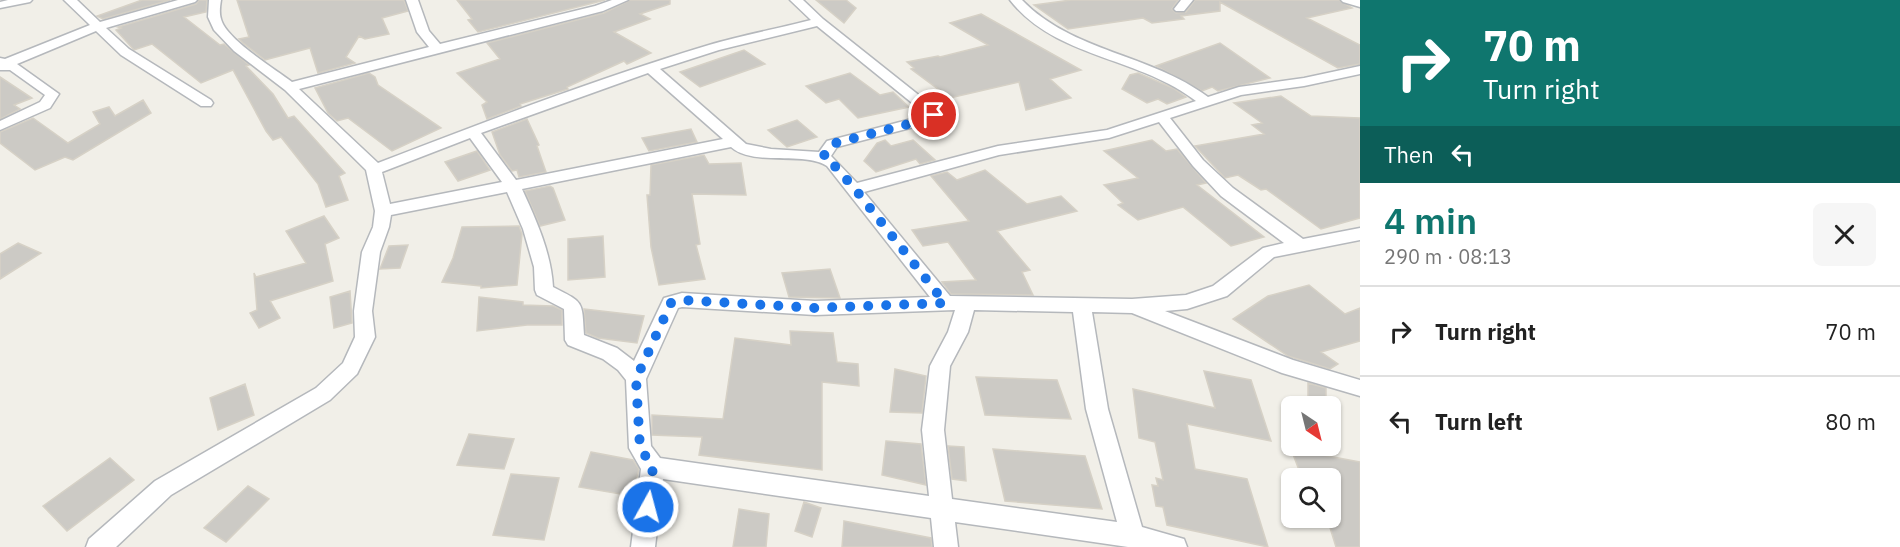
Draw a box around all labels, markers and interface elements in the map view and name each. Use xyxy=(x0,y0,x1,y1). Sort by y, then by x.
text: 70 m xyxy=(1483,18,1581,73)
icon: right xyxy=(1384,24,1462,102)
text: Turn right xyxy=(1483,71,1600,106)
pin xyxy=(908,89,959,140)
icon: arrive xyxy=(917,98,950,131)
icon: left xyxy=(1446,138,1479,171)
text: Then xyxy=(1384,140,1434,169)
text: 4 min xyxy=(1384,197,1477,244)
button: close xyxy=(1813,203,1876,266)
text: 290 m · 08:13 xyxy=(1384,243,1512,270)
icon: right xyxy=(1384,315,1417,348)
text: Turn right xyxy=(1435,317,1536,346)
text: 70 m xyxy=(1825,317,1876,346)
north arrow xyxy=(1281,396,1341,456)
map controls xyxy=(1281,396,1341,528)
icon: left xyxy=(1384,405,1417,438)
text: Turn left xyxy=(1435,407,1523,436)
text: 80 m xyxy=(1825,407,1876,436)
button: search xyxy=(1281,468,1341,528)
position arrow xyxy=(616,475,680,539)

